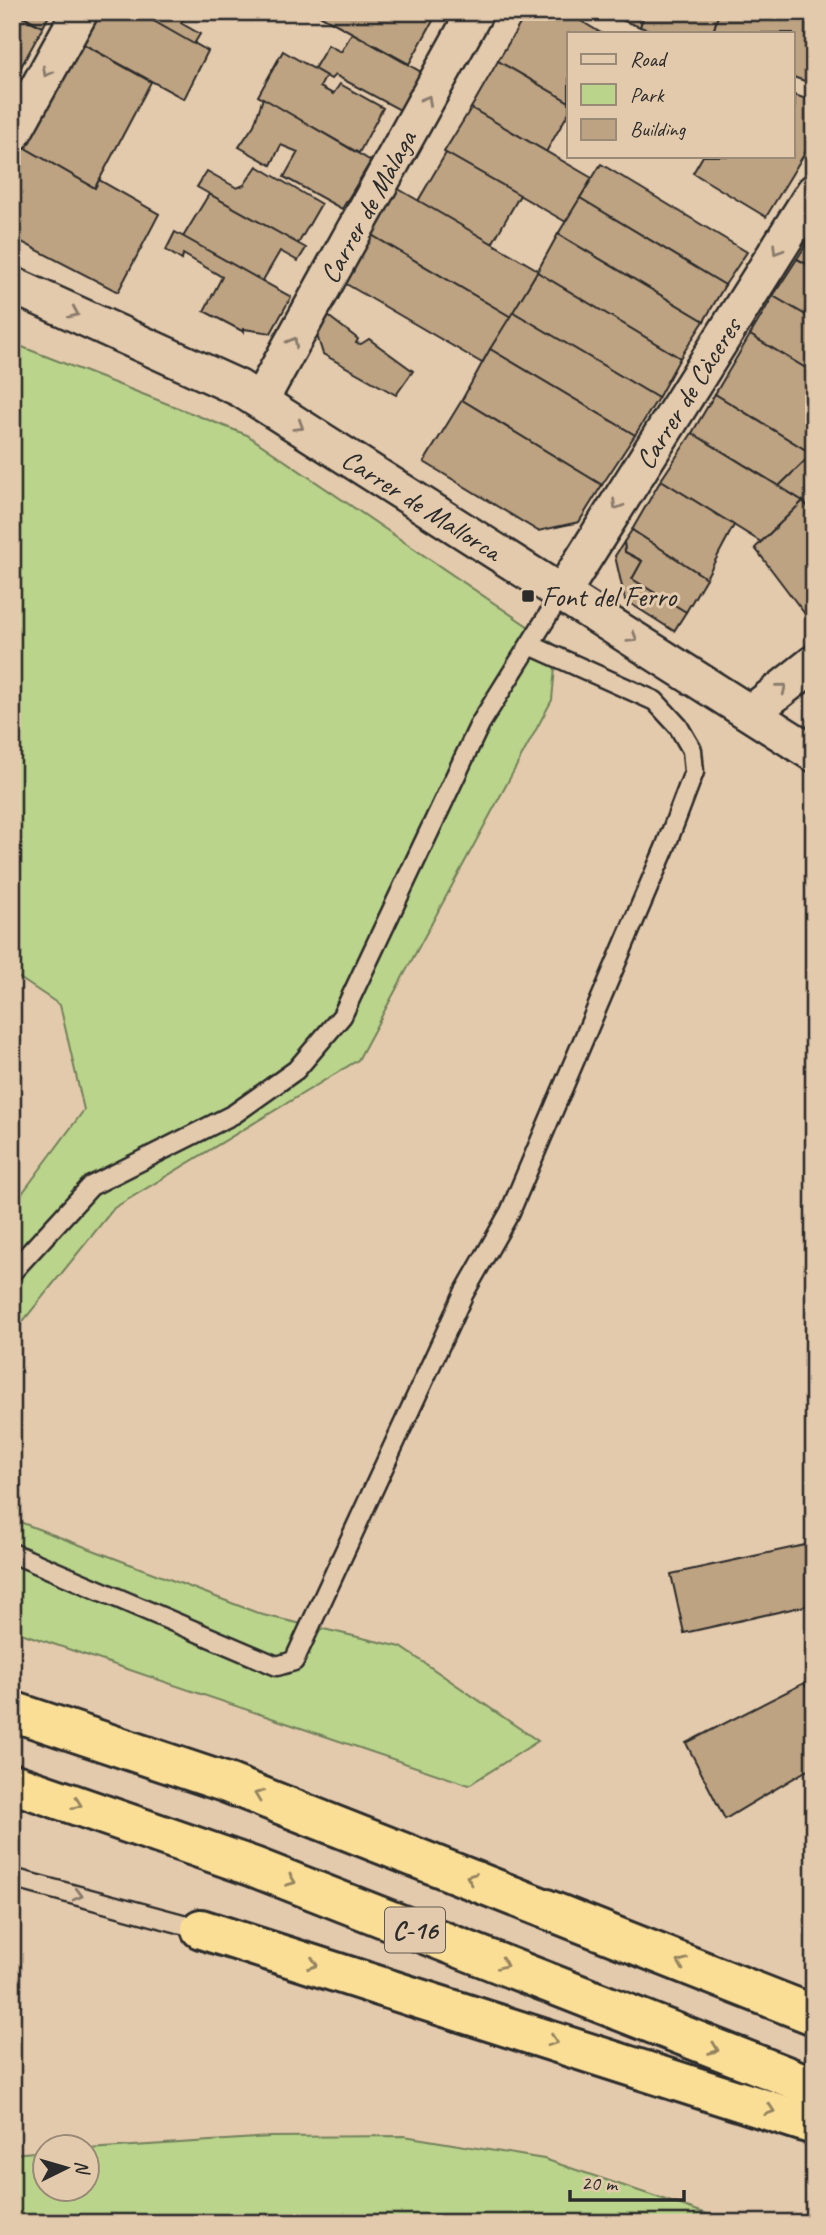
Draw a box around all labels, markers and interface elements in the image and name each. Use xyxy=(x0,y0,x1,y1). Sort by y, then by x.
legend xyxy=(567,32,794,158)
text: Road xyxy=(630,46,669,72)
one-way arrow xyxy=(42,65,55,77)
text: Park xyxy=(630,82,665,108)
one-way arrow xyxy=(419,95,432,107)
text: Building xyxy=(630,116,687,142)
street label: Carrer de Màlaga xyxy=(312,123,425,289)
one-way arrow xyxy=(773,243,786,256)
one-way arrow xyxy=(67,305,80,319)
street label: Carrer de Càceres xyxy=(627,309,750,476)
one-way arrow xyxy=(285,336,298,349)
one-way arrow xyxy=(291,418,304,431)
street label: Carrer de Mallorca xyxy=(336,441,510,570)
one-way arrow xyxy=(613,498,626,511)
place label: Font del Ferro xyxy=(542,579,678,614)
marker: Font del Ferro xyxy=(520,588,536,604)
one-way arrow xyxy=(625,630,638,643)
one-way arrow xyxy=(774,684,787,696)
one-way arrow xyxy=(253,1789,266,1803)
one-way arrow xyxy=(71,1796,83,1810)
one-way arrow xyxy=(466,1872,478,1886)
one-way arrow xyxy=(284,1873,296,1887)
one-way arrow xyxy=(72,1887,84,1902)
road number: C-16 xyxy=(385,1908,445,1952)
one-way arrow xyxy=(307,1956,319,1970)
one-way arrow xyxy=(496,1956,508,1970)
one-way arrow xyxy=(676,1958,688,1972)
one-way arrow xyxy=(547,2033,559,2047)
one-way arrow xyxy=(707,2041,719,2055)
one-way arrow xyxy=(764,2102,776,2117)
north arrow xyxy=(32,2134,102,2204)
scale bar xyxy=(570,2158,684,2202)
text: N xyxy=(69,2160,95,2177)
text: 20 m xyxy=(581,2170,619,2196)

